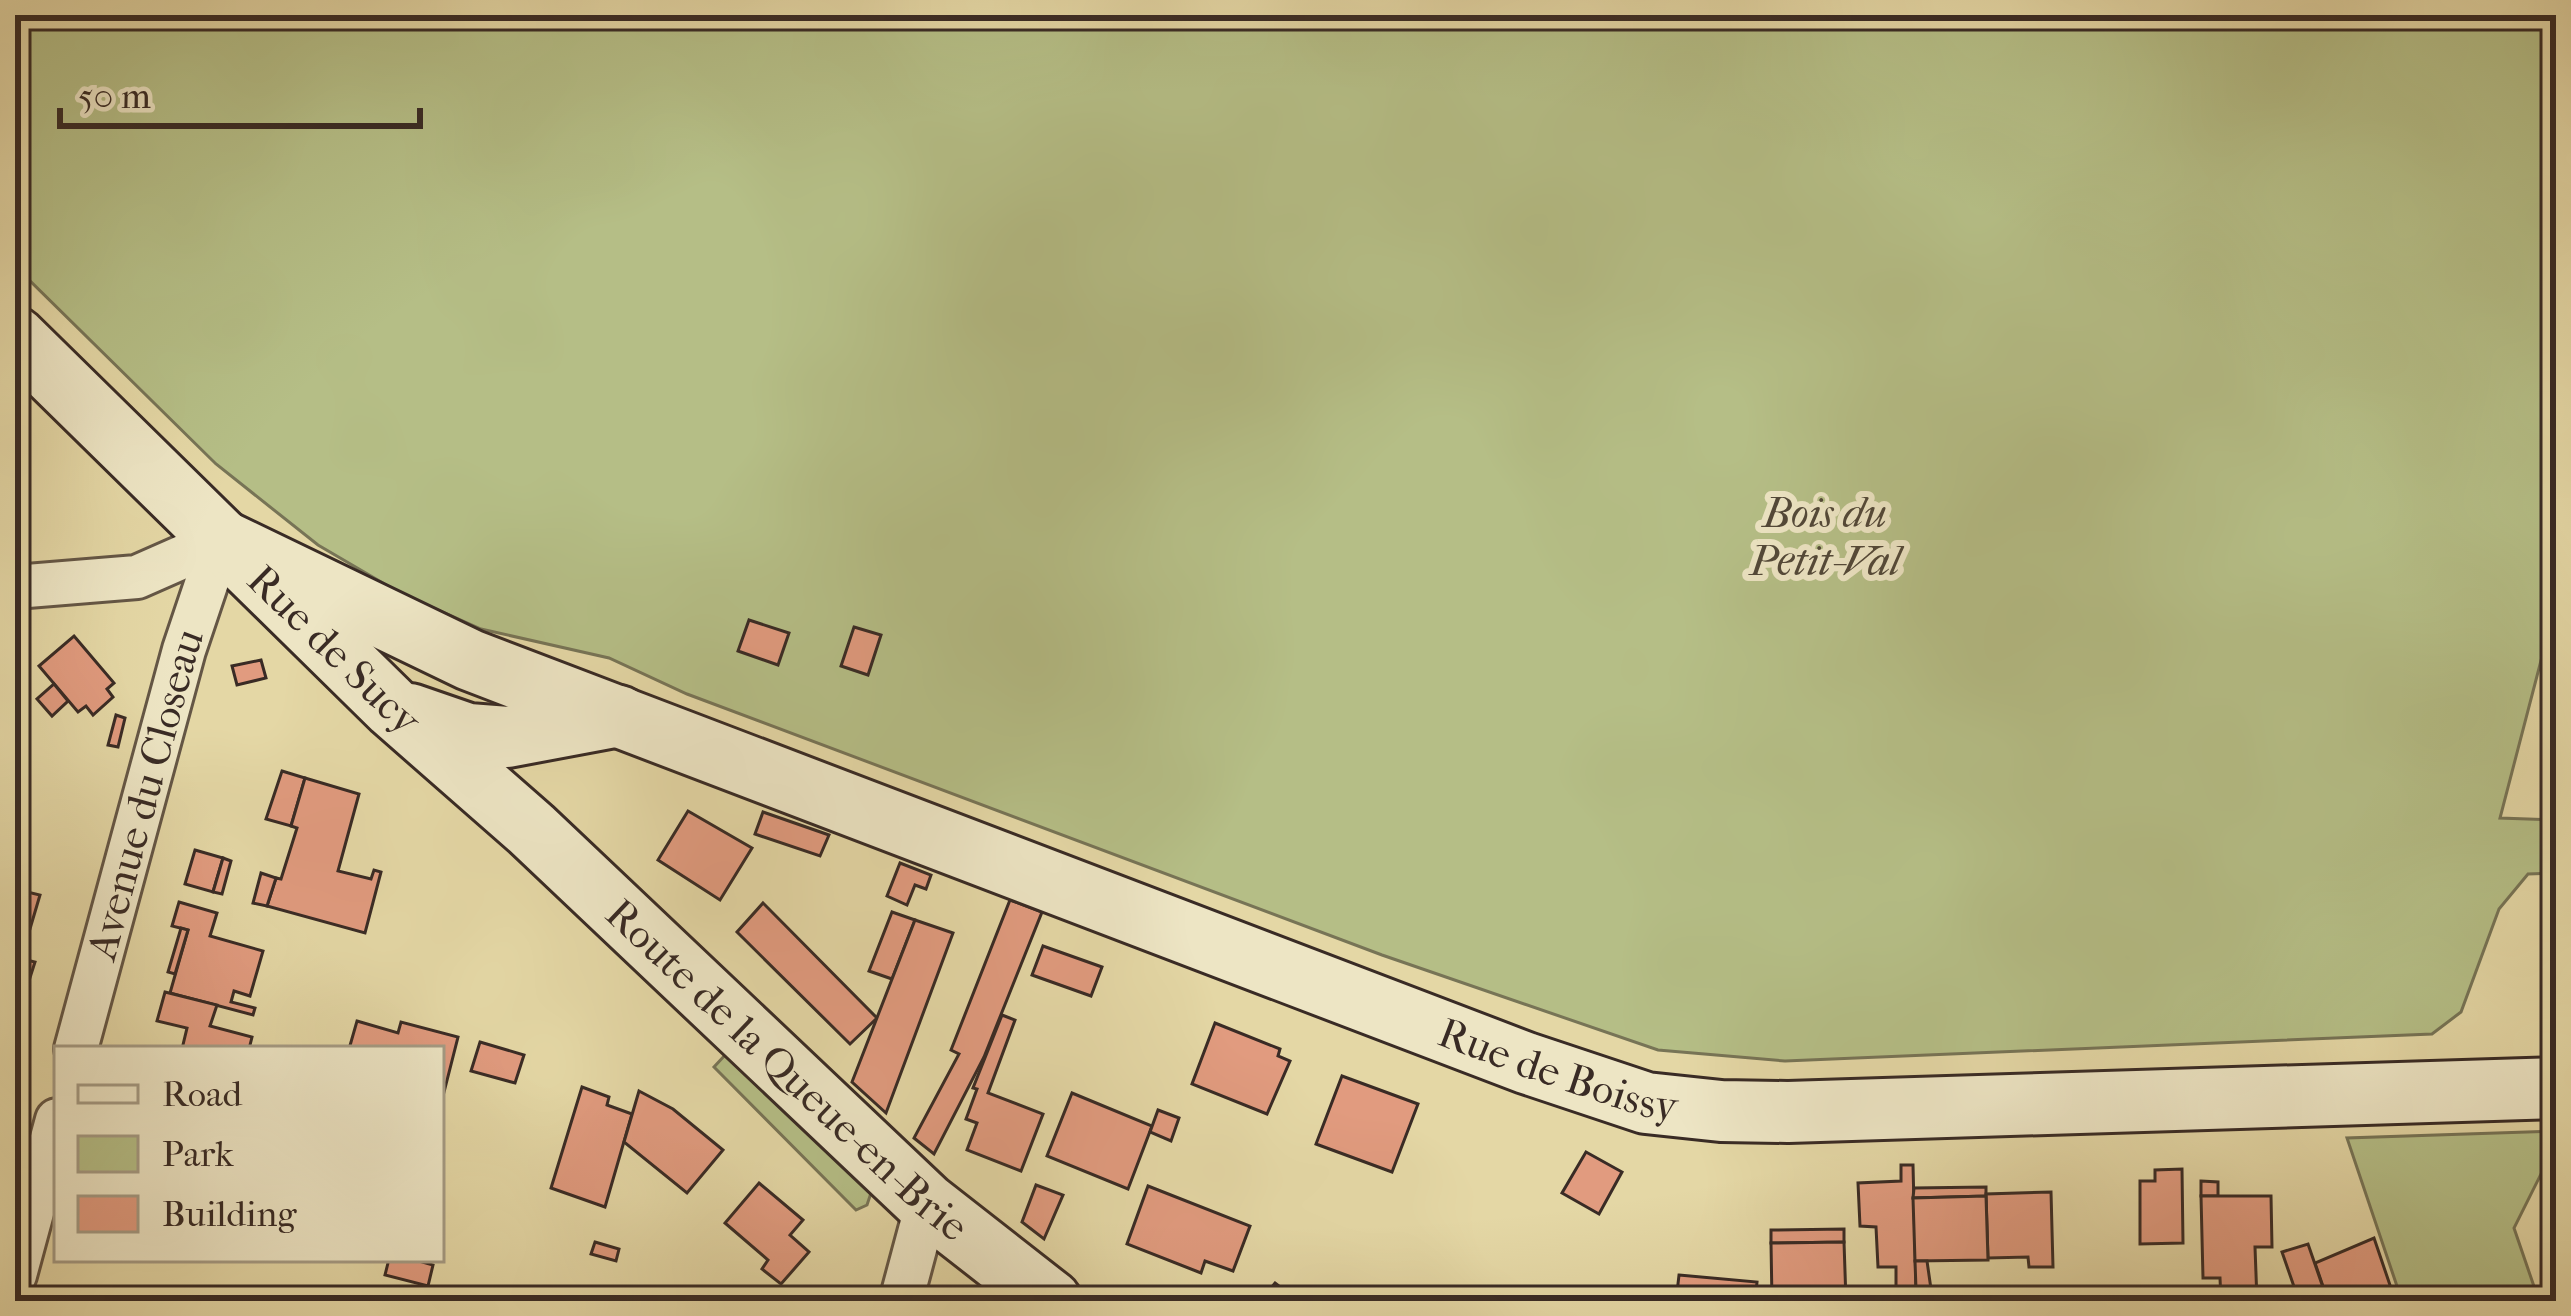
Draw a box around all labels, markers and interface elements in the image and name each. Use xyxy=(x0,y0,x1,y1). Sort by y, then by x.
scale bar xyxy=(60,54,420,128)
text: 50 m xyxy=(78,75,151,117)
park label: Bois du Petit-Val xyxy=(1748,489,1905,586)
street label: Rue de Sucy xyxy=(238,555,432,746)
street label: Avenue du Closeau xyxy=(76,622,214,967)
street label: Route de la Queue-en-Brie xyxy=(596,889,978,1251)
street label: Rue de Boissy xyxy=(1432,1007,1682,1131)
legend xyxy=(54,1046,444,1262)
text: Road xyxy=(162,1073,243,1115)
text: Park xyxy=(162,1133,234,1175)
text: Building xyxy=(162,1193,297,1235)

